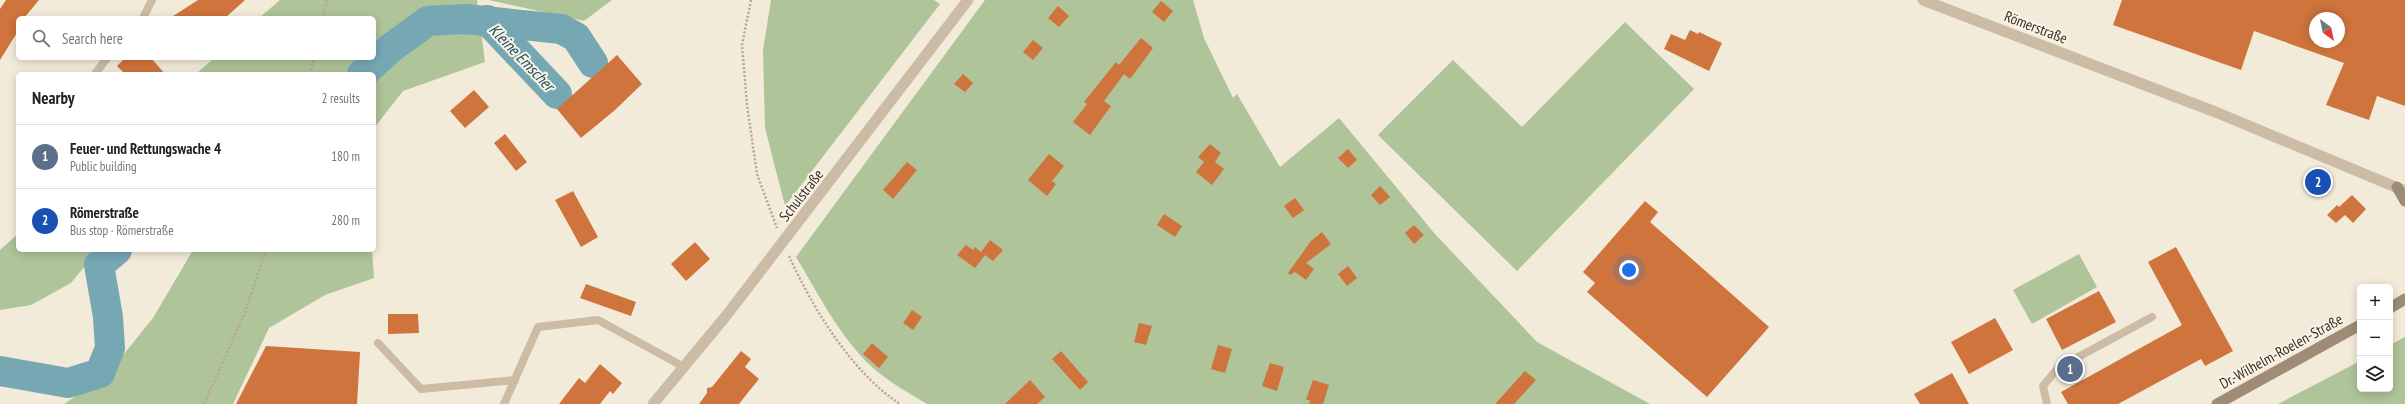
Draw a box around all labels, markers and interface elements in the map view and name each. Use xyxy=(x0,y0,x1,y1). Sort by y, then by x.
street label: Römerstraße xyxy=(2002,6,2070,48)
north arrow xyxy=(2309,12,2345,48)
search box xyxy=(16,16,376,60)
water label: Kleine Emscher xyxy=(485,19,561,96)
icon: search xyxy=(30,27,52,49)
text: Search here xyxy=(62,29,123,48)
text: Nearby xyxy=(32,87,75,109)
text: 2 results xyxy=(321,90,360,107)
text: Feuer- und Rettungswache 4 xyxy=(70,139,221,158)
text: 1 xyxy=(42,148,48,165)
text: 180 m xyxy=(331,148,360,165)
text: Public building xyxy=(70,158,137,175)
street label: Schulstraße xyxy=(775,165,827,225)
pin: 2 xyxy=(2305,167,2331,197)
text: Römerstraße xyxy=(70,203,139,222)
text: 2 xyxy=(42,212,48,229)
text: 280 m xyxy=(331,212,360,229)
text: Bus stop · Römerstraße xyxy=(70,222,174,239)
your location xyxy=(1619,260,1639,280)
map controls xyxy=(2357,284,2393,392)
button: + xyxy=(2357,284,2393,320)
street label: Dr.-Wilhelm-Roelen-Straße xyxy=(2216,309,2346,393)
button: − xyxy=(2357,320,2393,356)
pin: 1 xyxy=(2057,354,2083,384)
button: layers xyxy=(2357,356,2393,392)

